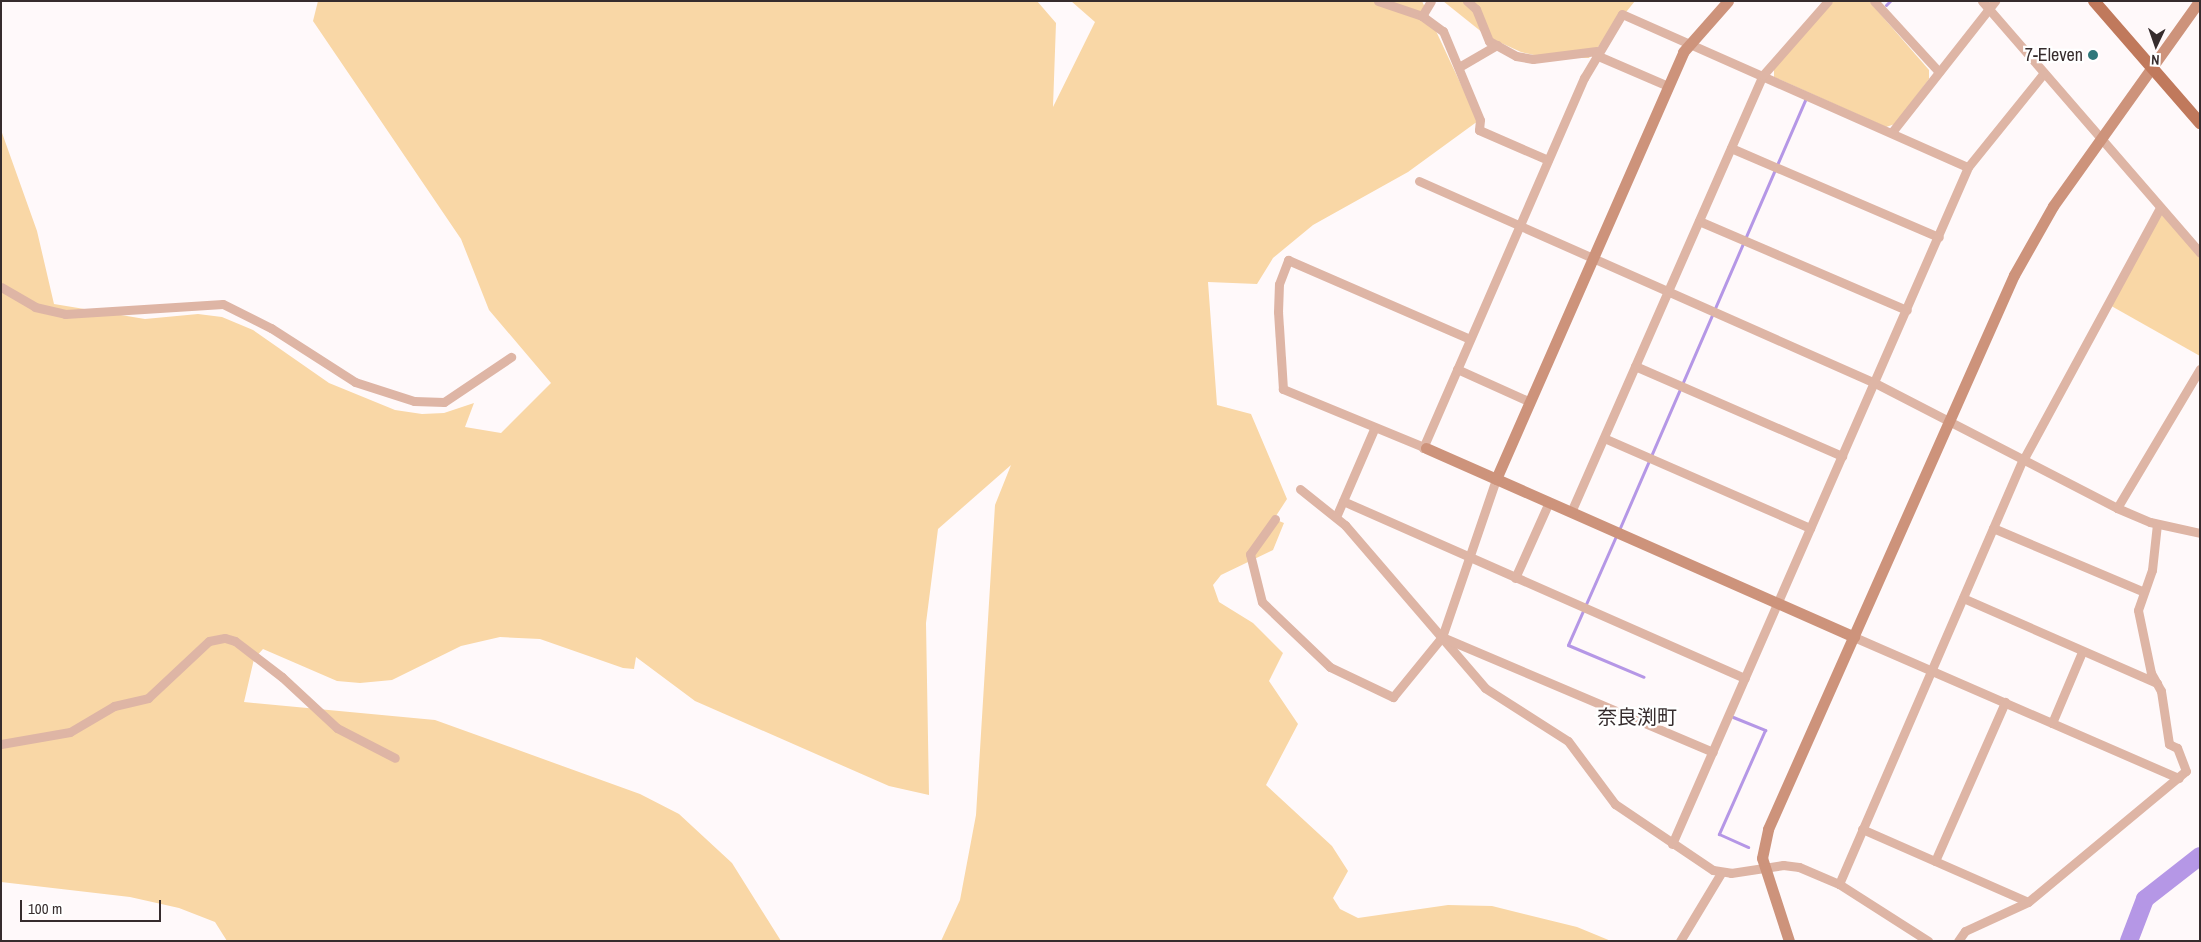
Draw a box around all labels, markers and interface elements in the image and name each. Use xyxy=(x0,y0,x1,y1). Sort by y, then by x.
north arrow xyxy=(2131,20,2181,70)
place label: 7-Eleven xyxy=(2025,44,2083,66)
marker: 7-Eleven xyxy=(2087,49,2099,61)
text: N xyxy=(2151,51,2160,69)
district label: 奈良渕町 xyxy=(1597,704,1677,728)
scale bar xyxy=(22,890,164,922)
text: 100 m xyxy=(28,898,62,919)

